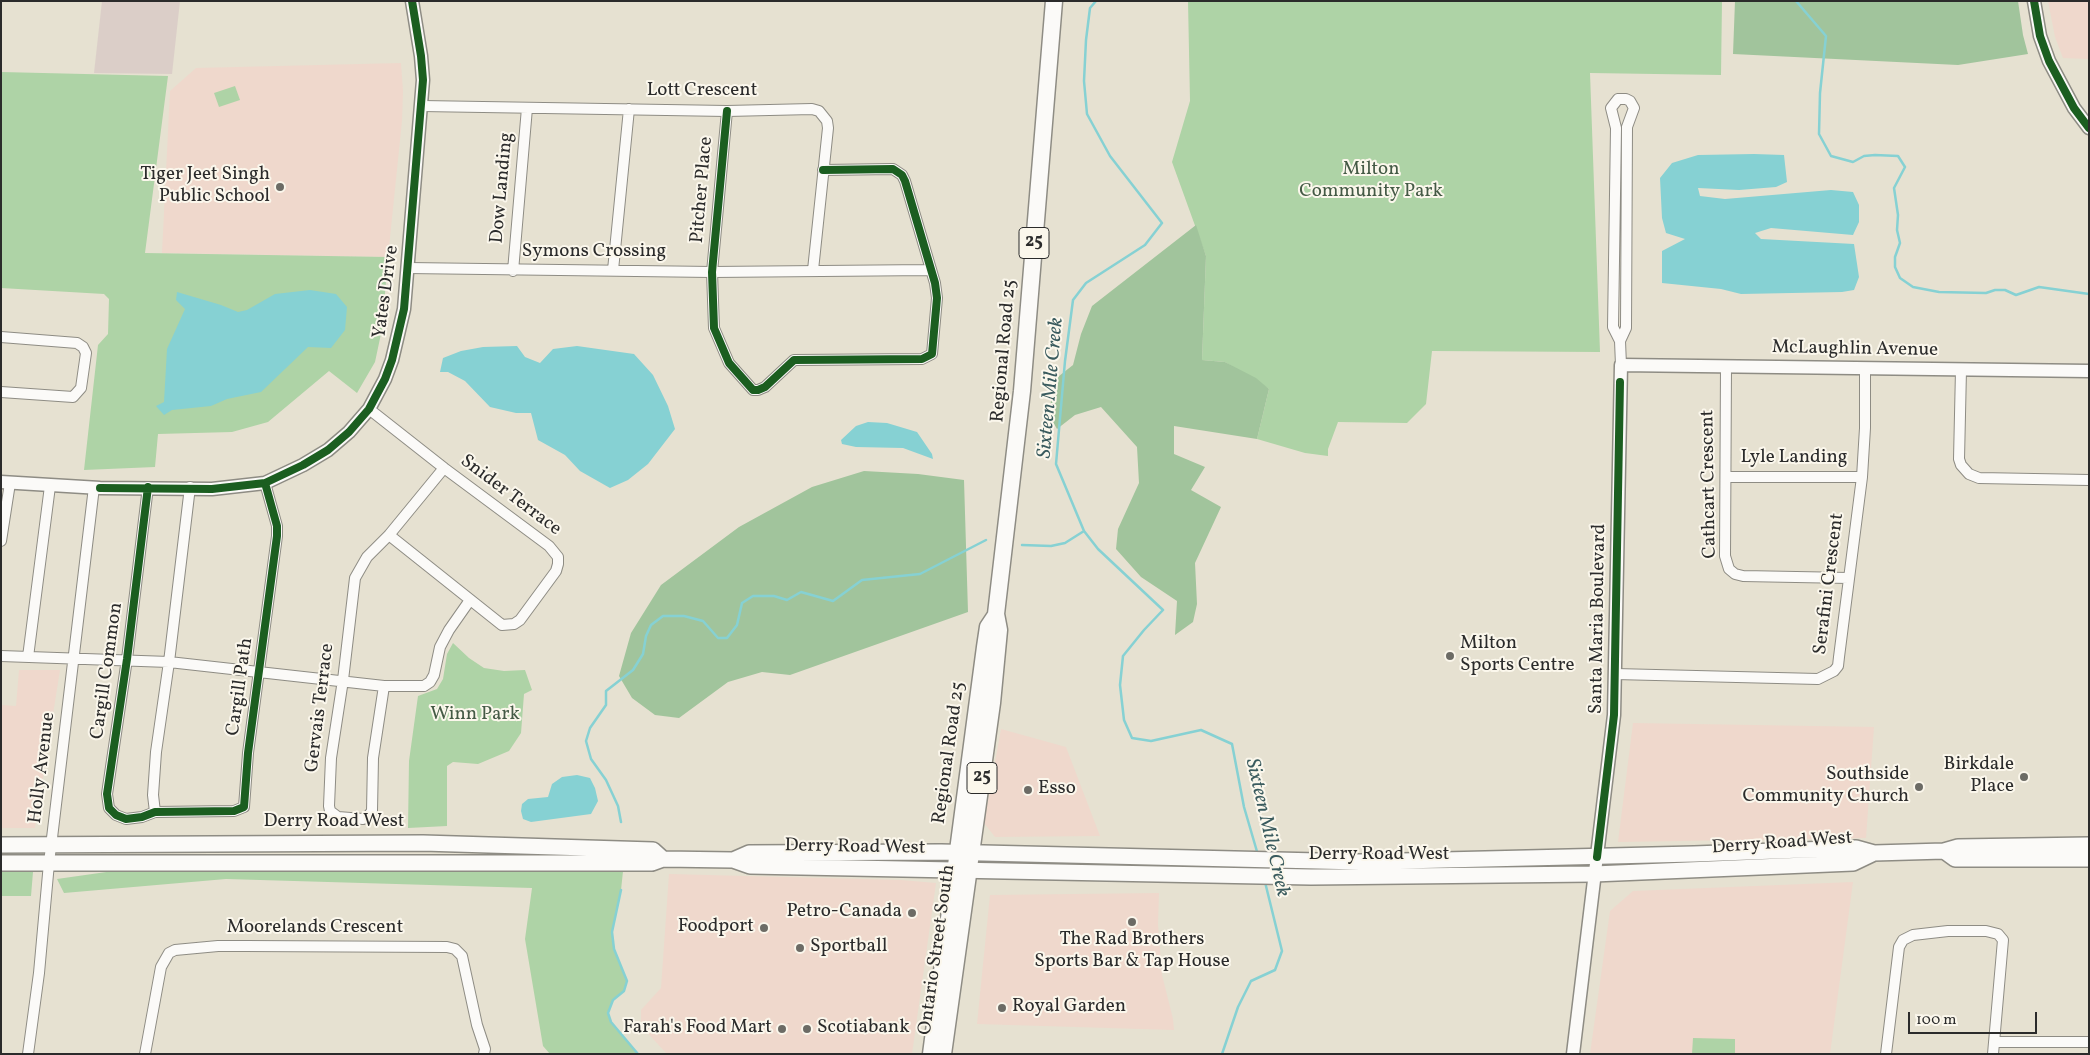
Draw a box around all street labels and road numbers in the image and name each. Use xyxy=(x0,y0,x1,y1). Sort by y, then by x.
street label: Lott Crescent xyxy=(647,81,757,103)
street label: Dow Landing xyxy=(487,132,519,244)
street label: Pitcher Place xyxy=(687,136,719,244)
road number: 25 xyxy=(1019,228,1049,258)
street label: Symons Crossing xyxy=(522,242,666,264)
street label: Yates Drive xyxy=(369,244,405,340)
street label: Regional Road 25 xyxy=(987,279,1023,423)
street label: McLaughlin Avenue xyxy=(1772,337,1938,363)
street label: Cathcart Crescent xyxy=(1697,409,1723,559)
street label: Lyle Landing xyxy=(1740,448,1848,470)
street label: Snider Terrace xyxy=(455,451,565,541)
street label: Serafini Crescent xyxy=(1810,512,1850,656)
street label: Santa Maria Boulevard xyxy=(1586,523,1612,715)
street label: Cargill Common xyxy=(87,601,129,741)
street label: Cargill Path xyxy=(223,637,259,737)
street label: Gervais Terrace xyxy=(302,642,340,774)
street label: Regional Road 25 xyxy=(929,680,971,826)
street label: Holly Avenue xyxy=(25,711,61,825)
road number: 25 xyxy=(967,762,997,794)
street label: Derry Road West xyxy=(264,812,404,834)
street label: Derry Road West xyxy=(1711,828,1853,860)
street label: Derry Road West xyxy=(784,835,926,861)
street label: Derry Road West xyxy=(1309,845,1449,867)
street label: Ontario Street South xyxy=(915,863,961,1037)
street label: Moorelands Crescent xyxy=(227,918,403,940)

